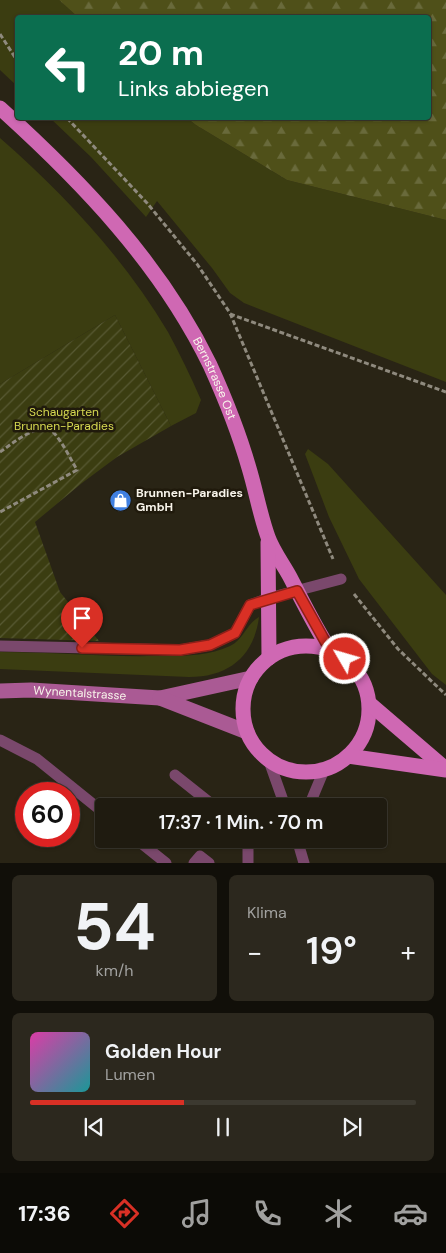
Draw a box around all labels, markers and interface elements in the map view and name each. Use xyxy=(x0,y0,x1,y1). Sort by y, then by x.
text: 20 m xyxy=(118,30,204,76)
icon: left xyxy=(35,35,100,100)
text: Links abbiegen xyxy=(118,74,269,103)
street label: Bernstrasse Ost xyxy=(189,334,240,422)
park label: Schaugarten Brunnen-Paradies xyxy=(14,404,114,434)
place label: Brunnen-Paradies GmbH xyxy=(136,485,243,515)
shop icon: Brunnen-Paradies GmbH xyxy=(108,488,132,512)
pin xyxy=(61,597,103,648)
icon: arrive xyxy=(68,604,96,632)
position arrow xyxy=(318,632,370,684)
street label: Wynentalstrasse xyxy=(33,682,127,704)
speed limit sign: 60 xyxy=(15,782,80,847)
text: 17:37 · 1 Min. · 70 m xyxy=(159,810,323,835)
text: 54 xyxy=(73,885,156,969)
text: Klima xyxy=(247,902,287,923)
text: 19° xyxy=(306,926,357,976)
text: − xyxy=(247,934,262,971)
text: + xyxy=(401,934,416,971)
text: km/h xyxy=(96,960,133,981)
text: Golden Hour xyxy=(105,1039,221,1064)
text: Lumen xyxy=(105,1064,155,1085)
icon: previous xyxy=(80,1113,108,1141)
icon: pause xyxy=(209,1113,237,1141)
icon: next xyxy=(338,1113,366,1141)
icon: directions xyxy=(107,1196,142,1231)
icon: music xyxy=(179,1196,214,1231)
icon: phone xyxy=(250,1196,285,1231)
icon: climate xyxy=(321,1196,356,1231)
icon: car xyxy=(393,1196,428,1231)
text: 17:36 xyxy=(18,1199,71,1228)

